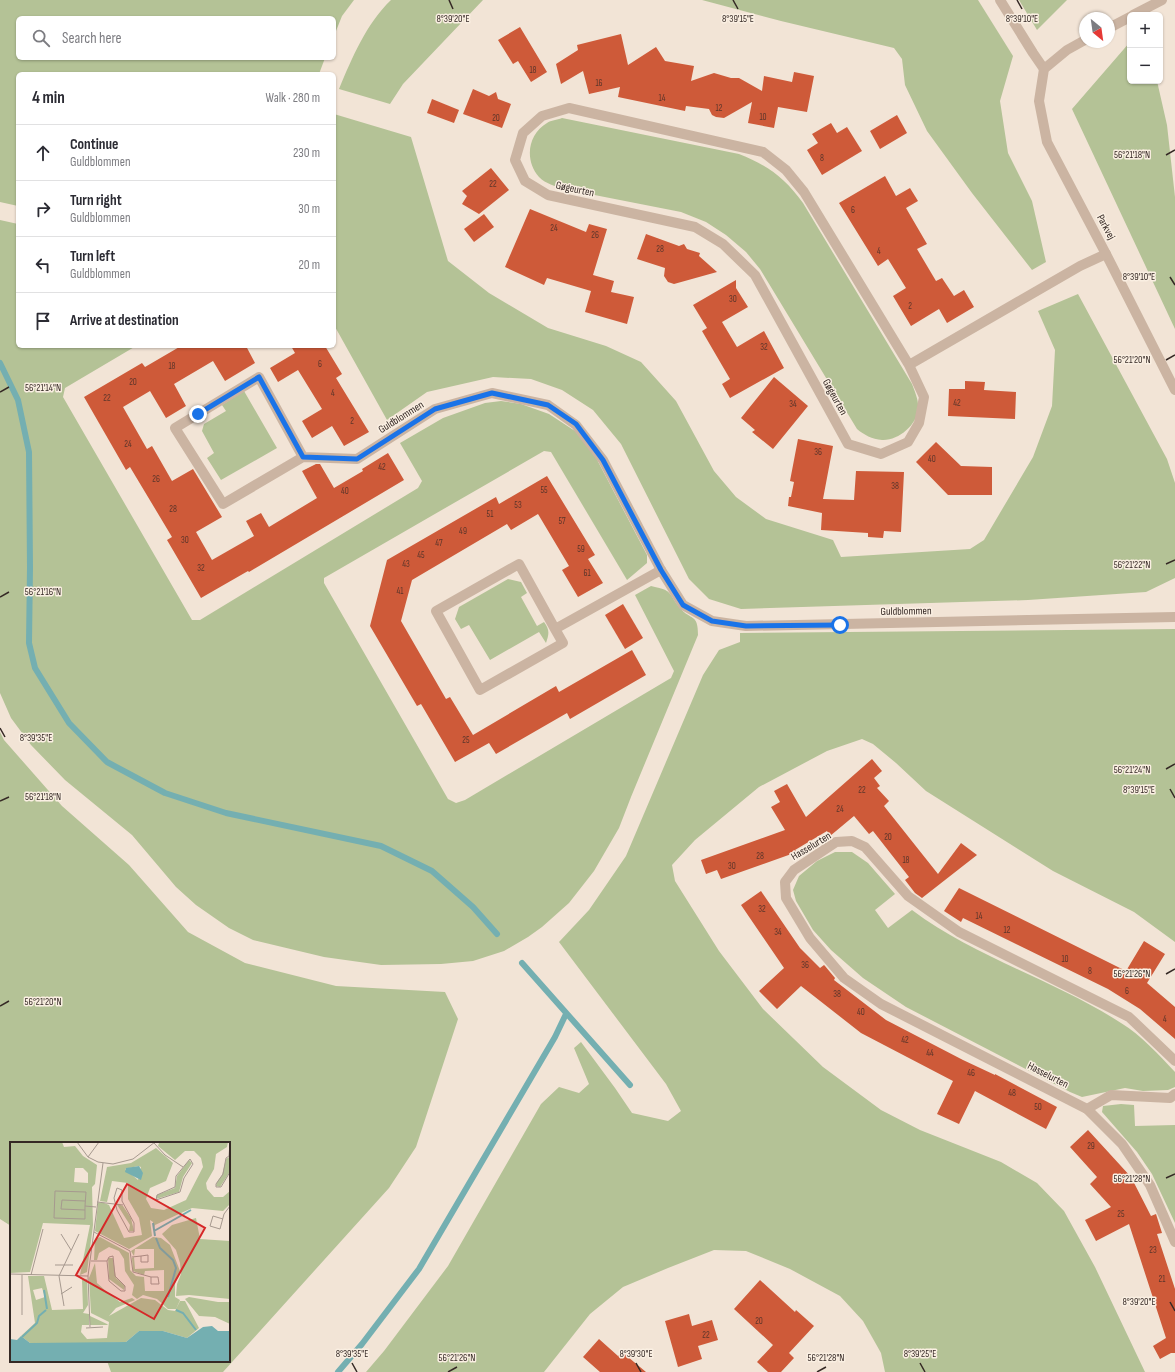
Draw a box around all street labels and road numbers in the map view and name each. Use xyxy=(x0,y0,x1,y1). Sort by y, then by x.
street label: Gøgeurten xyxy=(555,179,596,199)
street label: Parkvej xyxy=(1094,212,1118,242)
street label: Gøgeurten xyxy=(820,377,850,418)
street label: Guldblommen xyxy=(376,398,426,436)
street label: Guldblommen xyxy=(880,604,932,618)
street label: Hasselurten xyxy=(789,829,834,863)
street label: Hasselurten xyxy=(1025,1059,1071,1091)

